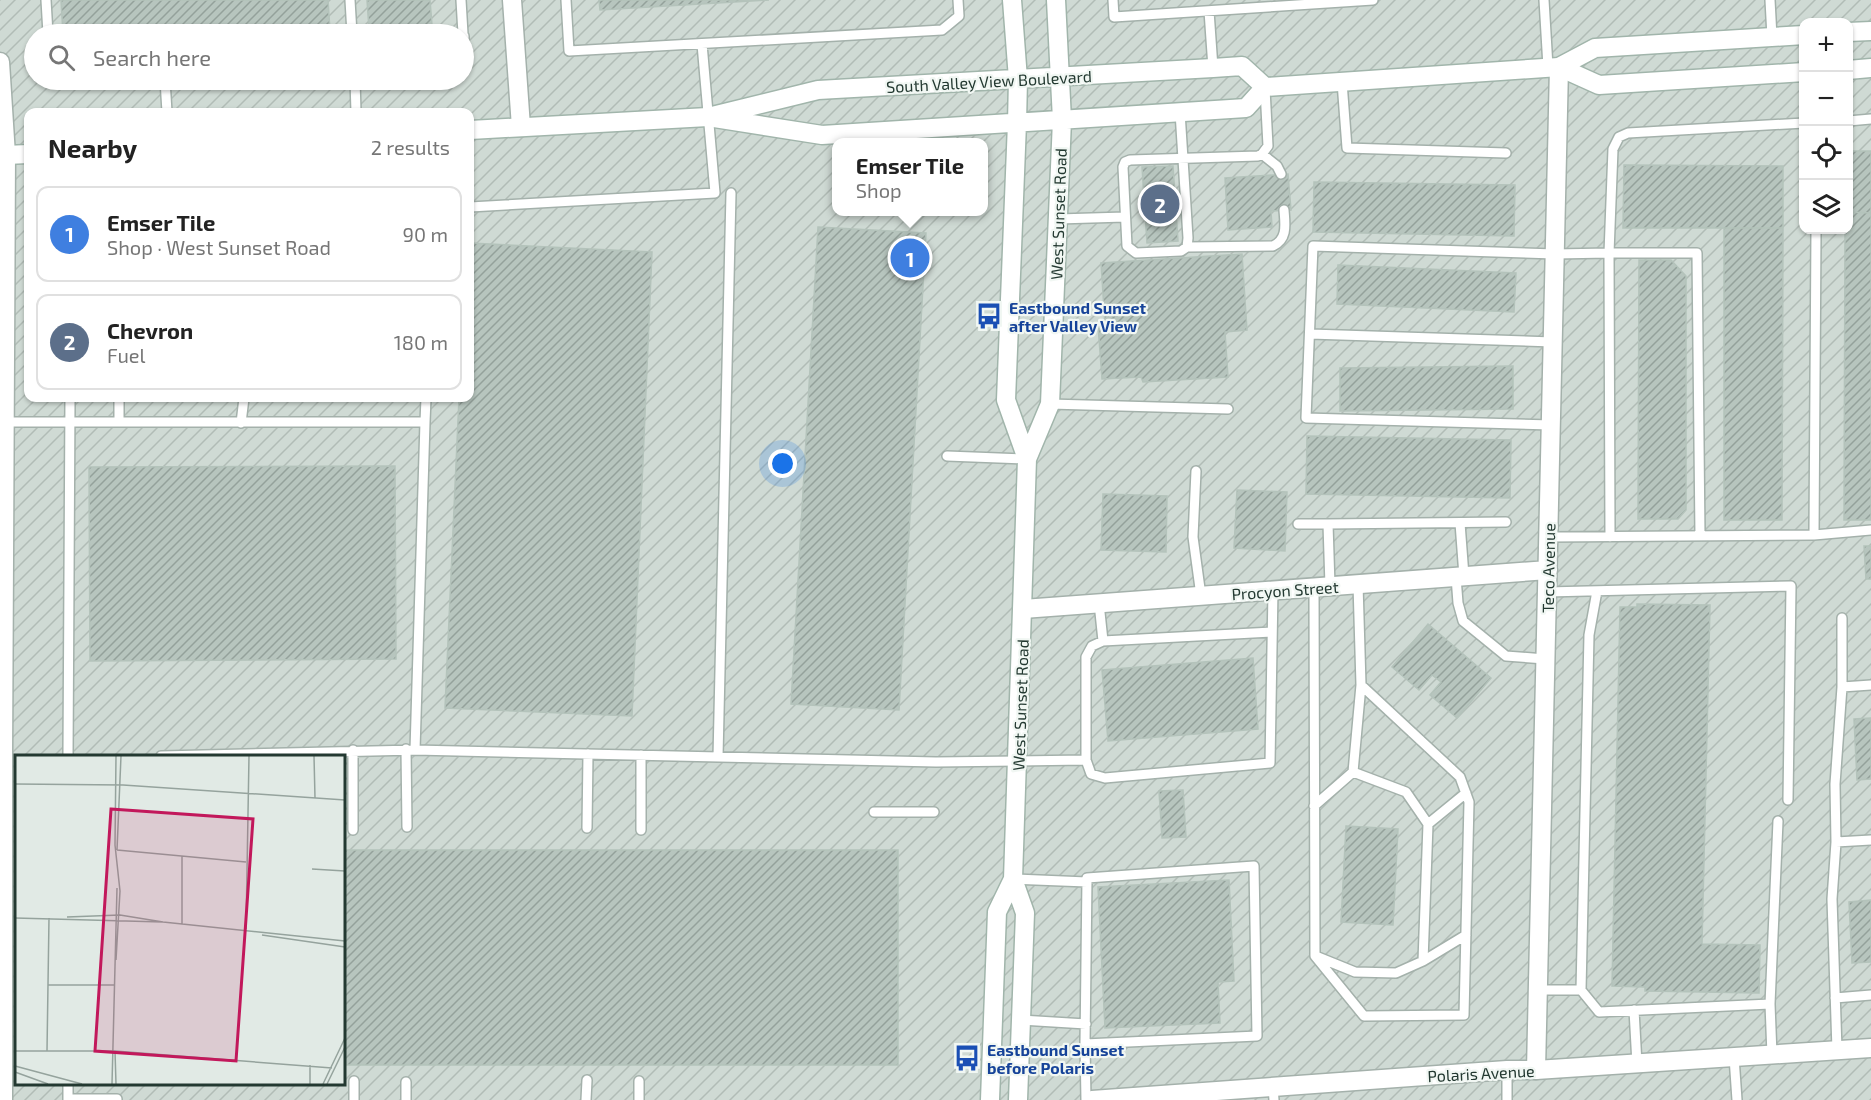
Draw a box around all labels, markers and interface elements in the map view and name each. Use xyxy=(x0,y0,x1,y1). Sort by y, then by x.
map controls xyxy=(1799,18,1853,234)
button: + xyxy=(1799,18,1853,72)
search box xyxy=(24,24,474,90)
icon: search xyxy=(45,41,78,74)
text: Search here xyxy=(93,44,211,70)
street label: South Valley View Boulevard xyxy=(886,66,1092,96)
button: − xyxy=(1799,72,1853,126)
button: locate xyxy=(1799,126,1853,180)
text: Nearby xyxy=(48,132,137,163)
text: 2 results xyxy=(371,135,450,159)
popup xyxy=(832,138,988,216)
street label: West Sunset Road xyxy=(1046,148,1070,280)
text: Emser Tile xyxy=(856,152,964,178)
text: Shop xyxy=(856,178,902,202)
button: layers xyxy=(1799,180,1853,234)
pin: 2 xyxy=(1140,182,1180,226)
text: Emser Tile xyxy=(107,209,215,235)
text: 1 xyxy=(65,222,74,246)
text: 90 m xyxy=(403,222,448,246)
text: Shop · West Sunset Road xyxy=(107,235,331,259)
pin: 1 xyxy=(890,236,930,280)
place label: Eastbound Sunset after Valley View xyxy=(1009,298,1146,336)
bus stop icon: Eastbound Sunset after Valley View xyxy=(974,301,1004,331)
text: Chevron xyxy=(107,317,193,343)
text: 2 xyxy=(64,330,75,354)
text: 180 m xyxy=(394,330,448,354)
text: Fuel xyxy=(107,343,146,367)
your location xyxy=(768,449,797,478)
street label: Teco Avenue xyxy=(1538,523,1558,613)
street label: Procyon Street xyxy=(1231,577,1339,603)
street label: West Sunset Road xyxy=(1008,639,1032,771)
inset map xyxy=(15,755,345,1085)
place label: Eastbound Sunset before Polaris xyxy=(987,1040,1124,1077)
bus stop icon: Eastbound Sunset before Polaris xyxy=(952,1043,982,1073)
street label: Polaris Avenue xyxy=(1427,1061,1535,1085)

